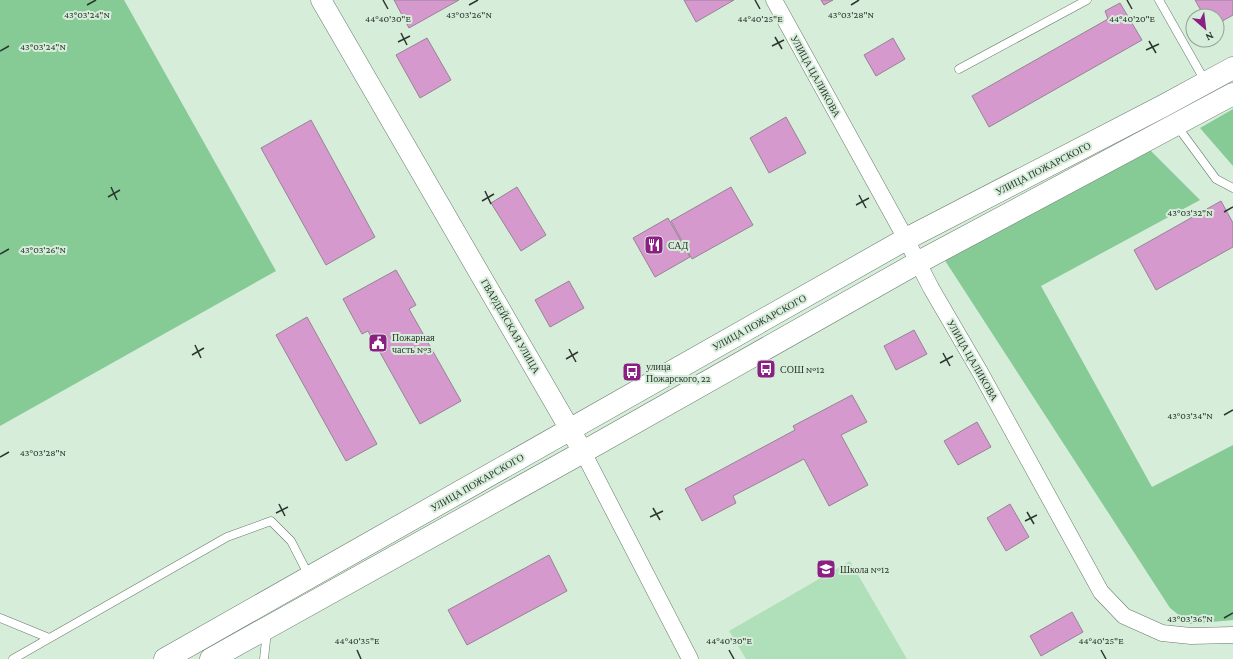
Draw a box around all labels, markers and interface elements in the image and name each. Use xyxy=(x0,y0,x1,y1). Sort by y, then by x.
north arrow xyxy=(1185,8,1225,48)
text: 43°03'24"N xyxy=(64,9,110,20)
text: 43°03'26"N xyxy=(446,9,492,20)
text: 43°03'28"N xyxy=(828,9,875,20)
text: 44°40'30"E xyxy=(365,13,411,24)
text: 44°40'25"E xyxy=(737,13,783,24)
text: 44°40'20"E xyxy=(1109,13,1156,24)
text: N xyxy=(1203,30,1216,44)
street label: УЛИЦА ЦАЛИКОВА xyxy=(789,34,843,120)
text: 43°03'24"N xyxy=(20,41,66,52)
street label: УЛИЦА ПОЖАРСКОГО xyxy=(994,140,1093,197)
text: 43°03'32"N xyxy=(1167,207,1213,218)
restaurant icon: САД xyxy=(643,234,665,256)
place label: САД xyxy=(668,240,688,251)
text: 43°03'26"N xyxy=(20,244,66,255)
street label: ГВАРДЕЙСКАЯ УЛИЦА xyxy=(479,277,543,376)
street label: УЛИЦА ПОЖАРСКОГО xyxy=(710,292,808,353)
street label: УЛИЦА ЦАЛИКОВА xyxy=(945,318,1001,403)
public building icon: Пожарная часть №3 xyxy=(367,332,389,354)
place label: Пожарная часть №3 xyxy=(392,332,435,355)
bus stop icon: СОШ №12 xyxy=(755,358,777,380)
bus stop icon: улица Пожарского, 22 xyxy=(621,361,643,383)
place label: улица Пожарского, 22 xyxy=(646,361,711,384)
place label: СОШ №12 xyxy=(780,364,825,375)
text: 43°03'34"N xyxy=(1167,410,1213,421)
text: 43°03'28"N xyxy=(20,447,67,458)
street label: УЛИЦА ПОЖАРСКОГО xyxy=(429,451,526,514)
school or university icon: Школа №12 xyxy=(815,558,837,580)
place label: Школа №12 xyxy=(840,564,889,575)
text: 43°03'36"N xyxy=(1167,613,1213,624)
text: 44°40'35"E xyxy=(335,635,380,646)
text: 44°40'30"E xyxy=(706,635,752,646)
text: 44°40'25"E xyxy=(1078,635,1124,646)

